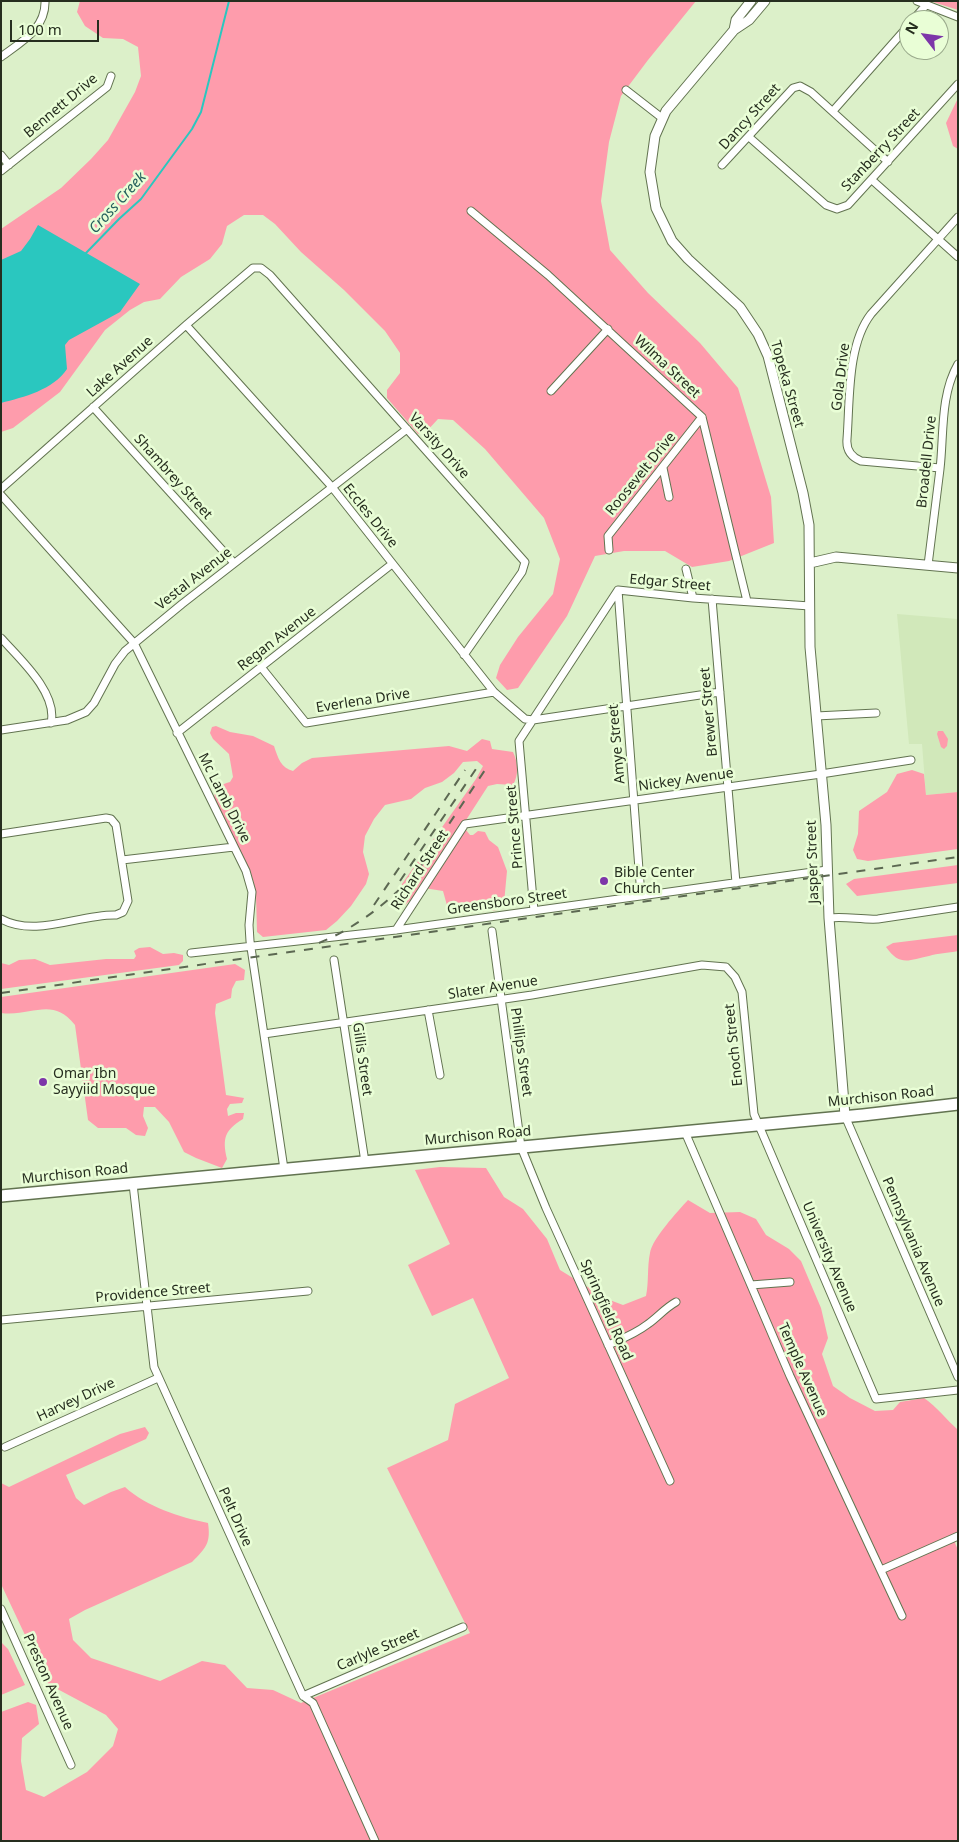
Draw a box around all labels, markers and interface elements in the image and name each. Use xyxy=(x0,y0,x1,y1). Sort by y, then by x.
scale bar xyxy=(12,10,101,42)
north arrow xyxy=(899,10,949,60)
text: N xyxy=(900,18,923,37)
text: 100 m xyxy=(18,19,62,39)
street label: Bennett Drive xyxy=(21,70,101,142)
street label: Dancy Street xyxy=(716,80,784,154)
street label: Stanberry Street xyxy=(838,105,924,195)
water label: Cross Creek xyxy=(86,168,150,238)
street label: Wilma Street xyxy=(631,332,703,402)
street label: Lake Avenue xyxy=(83,333,157,401)
street label: Topeka Street xyxy=(767,339,807,429)
street label: Gola Drive xyxy=(828,342,854,412)
street label: Varsity Drive xyxy=(405,410,473,482)
street label: Broadell Drive xyxy=(914,415,940,509)
street label: Roosevelt Drive xyxy=(602,429,680,519)
street label: Shambrey Street xyxy=(130,431,216,523)
street label: Eccles Drive xyxy=(339,481,401,551)
street label: Vestal Avenue xyxy=(153,544,235,614)
street label: Edgar Street xyxy=(629,571,711,595)
street label: Regan Avenue xyxy=(235,603,319,675)
street label: Brewer Street xyxy=(697,667,721,757)
street label: Everlena Drive xyxy=(315,685,411,717)
street label: Amye Street xyxy=(605,704,629,784)
street label: Mc Lamb Drive xyxy=(194,750,254,846)
street label: Nickey Avenue xyxy=(637,765,735,795)
street label: Prince Street xyxy=(503,784,527,870)
street label: Jasper Street xyxy=(803,820,823,904)
street label: Richard Street xyxy=(388,827,452,913)
place label: Bible Center Church xyxy=(614,865,695,898)
marker: Bible Center Church xyxy=(598,875,610,887)
street label: Greensboro Street xyxy=(446,885,568,919)
street label: Slater Avenue xyxy=(447,973,539,1003)
street label: Enoch Street xyxy=(721,1003,747,1087)
street label: Phillips Street xyxy=(506,1006,536,1098)
street label: Gillis Street xyxy=(349,1021,375,1097)
place label: Omar Ibn Sayyiid Mosque xyxy=(53,1066,155,1098)
marker: Omar Ibn Sayyiid Mosque xyxy=(37,1076,49,1088)
street label: Murchison Road xyxy=(827,1083,935,1111)
street label: Murchison Road xyxy=(424,1123,532,1149)
street label: Murchison Road xyxy=(21,1160,129,1188)
street label: Pennsylvania Avenue xyxy=(878,1175,948,1309)
street label: University Avenue xyxy=(798,1199,860,1315)
street label: Springfield Road xyxy=(576,1257,636,1363)
street label: Providence Street xyxy=(95,1280,211,1306)
street label: Temple Avenue xyxy=(774,1321,830,1419)
street label: Harvey Drive xyxy=(34,1375,118,1425)
street label: Pelt Drive xyxy=(214,1485,256,1549)
street label: Carlyle Street xyxy=(334,1625,422,1675)
street label: Preston Avenue xyxy=(19,1631,77,1733)

